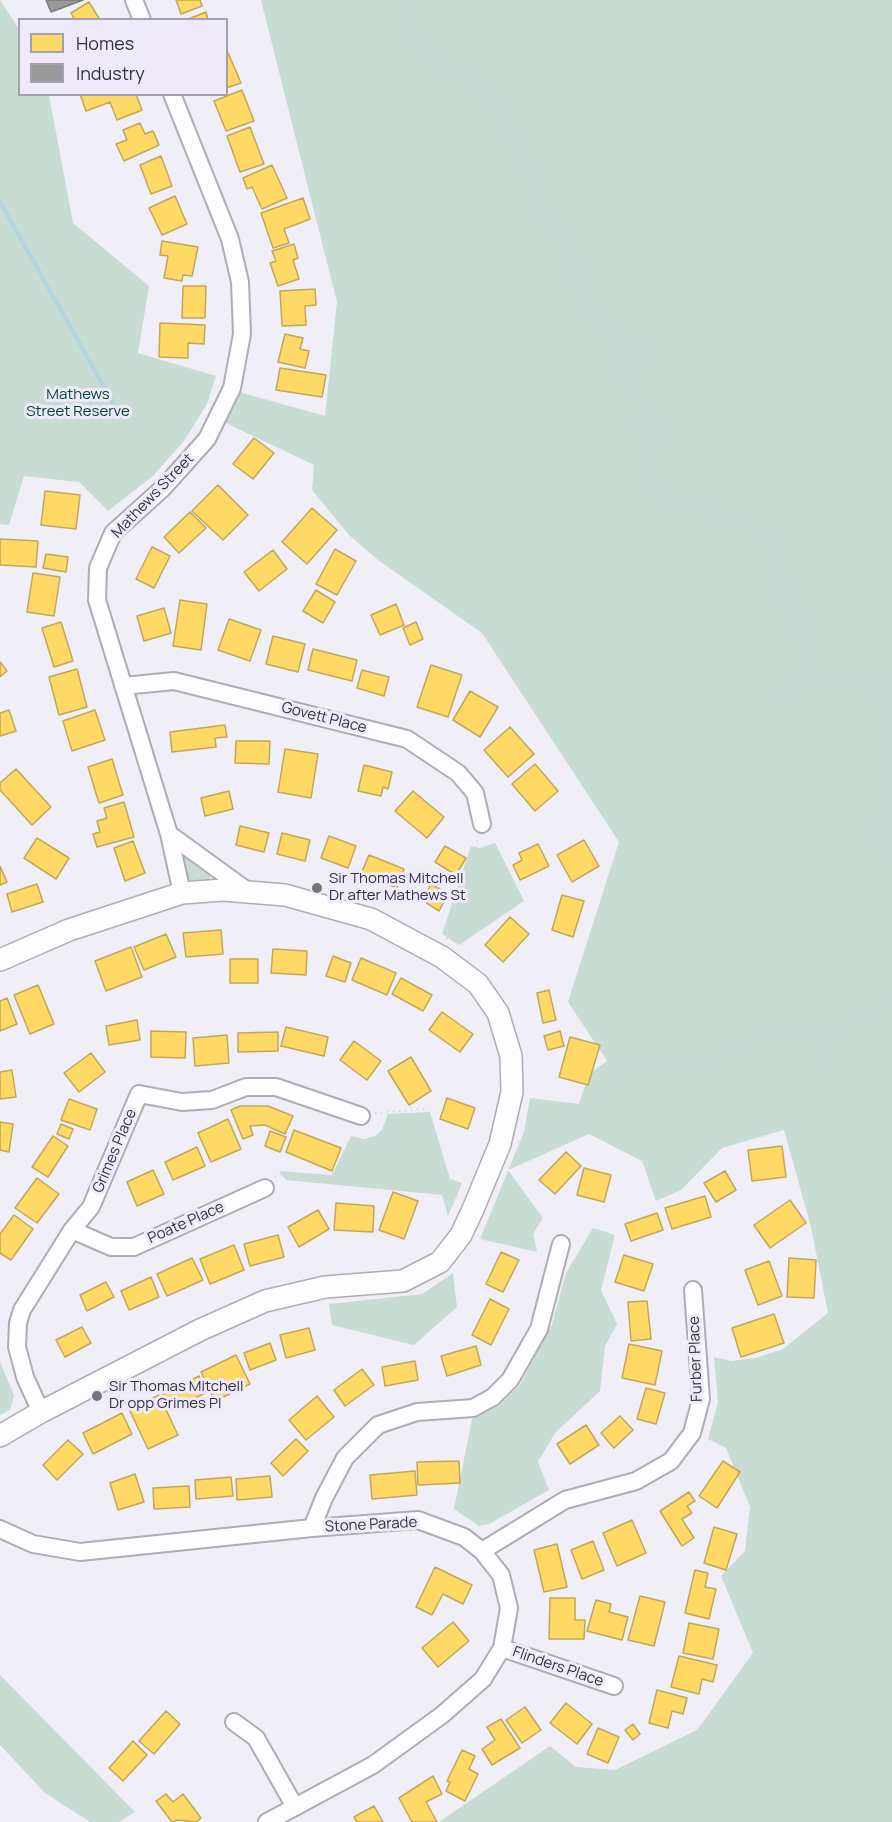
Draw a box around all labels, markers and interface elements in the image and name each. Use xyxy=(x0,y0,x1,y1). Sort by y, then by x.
legend xyxy=(18,18,228,96)
text: Homes xyxy=(76,31,134,55)
text: Industry xyxy=(76,61,145,85)
park label: Mathews Street Reserve xyxy=(26,386,130,421)
street label: Mathews Street xyxy=(108,450,198,542)
street label: Govett Place xyxy=(280,699,368,737)
place label: Sir Thomas Mitchell Dr after Mathews St xyxy=(329,870,466,905)
marker: Sir Thomas Mitchell Dr after Mathews St xyxy=(310,881,324,895)
street label: Grimes Place xyxy=(89,1106,141,1196)
street label: Poate Place xyxy=(145,1198,227,1248)
street label: Furber Place xyxy=(686,1316,706,1402)
place label: Sir Thomas Mitchell Dr opp Grimes Pl xyxy=(109,1378,244,1413)
marker: Sir Thomas Mitchell Dr opp Grimes Pl xyxy=(90,1389,104,1403)
street label: Stone Parade xyxy=(324,1514,418,1536)
street label: Flinders Place xyxy=(510,1643,606,1691)

